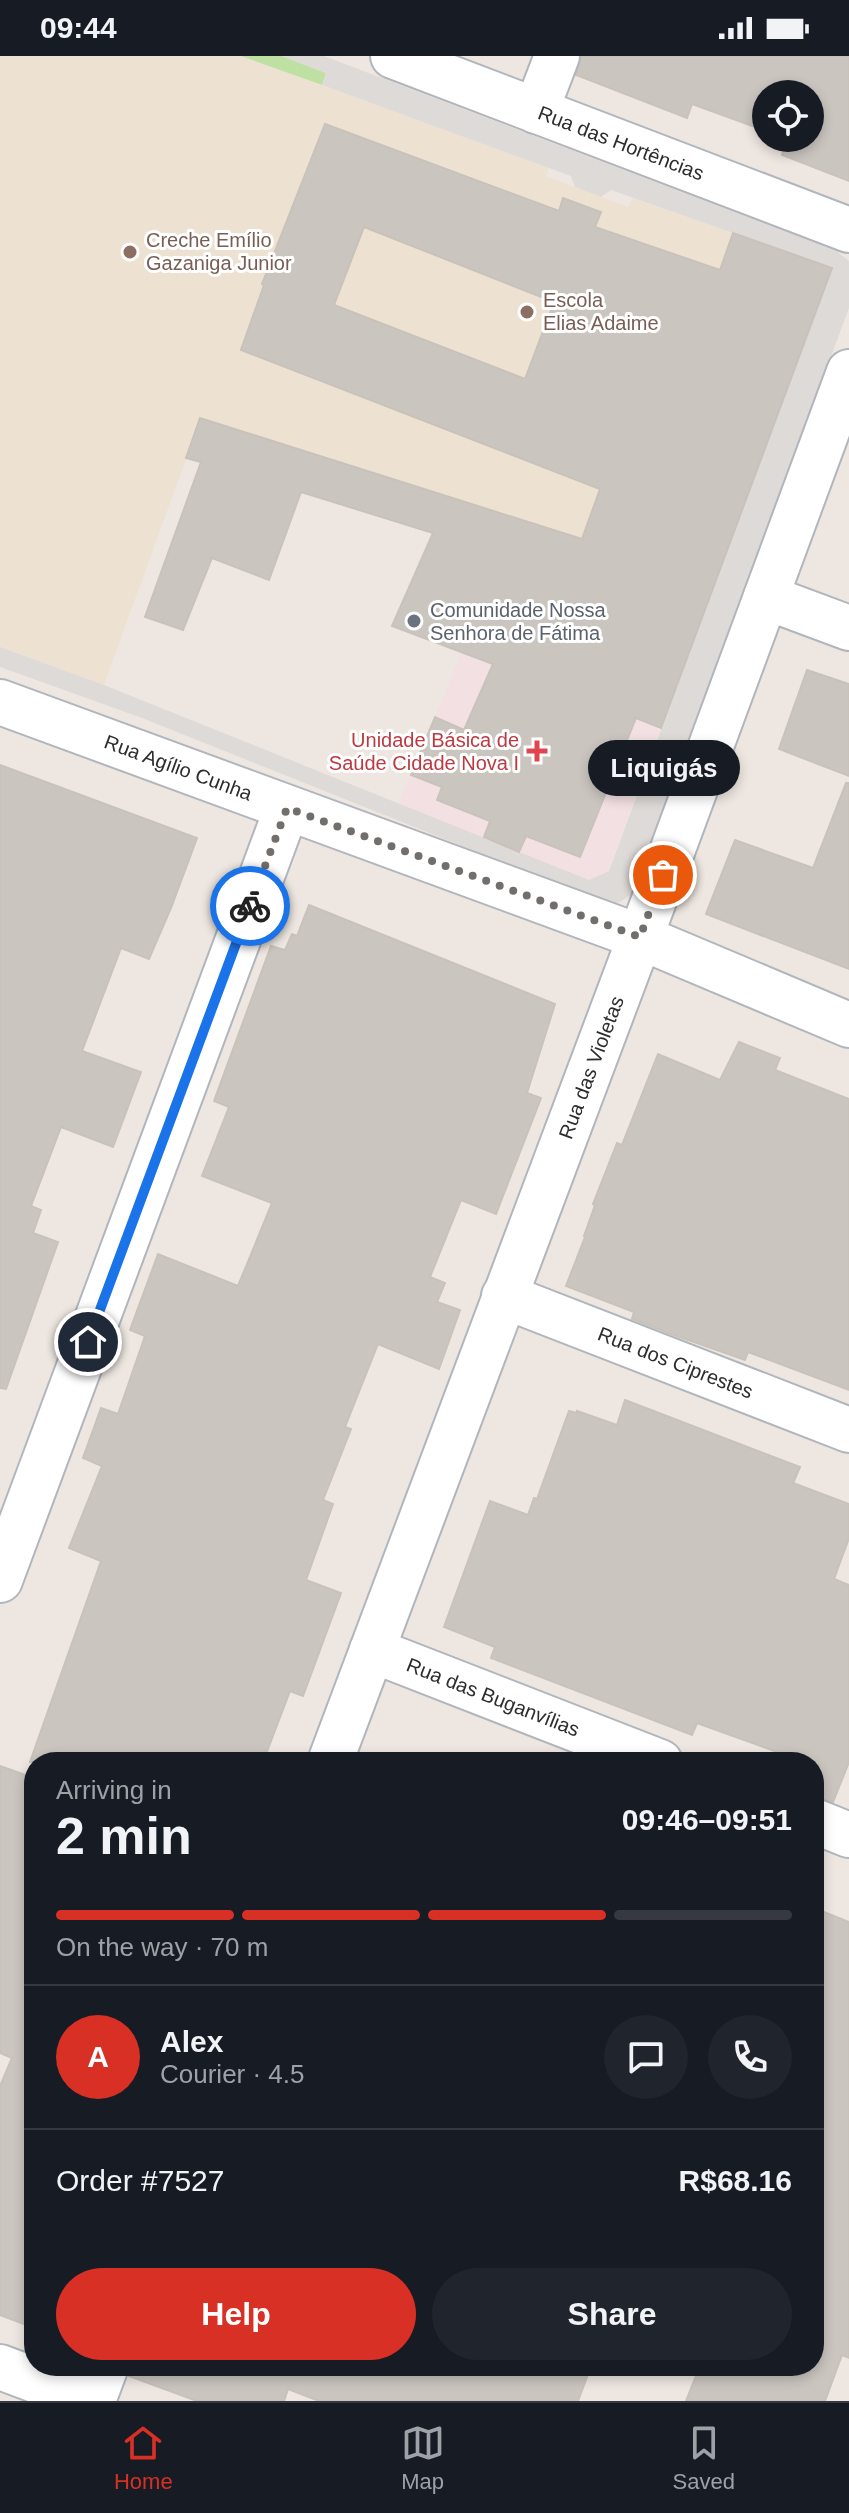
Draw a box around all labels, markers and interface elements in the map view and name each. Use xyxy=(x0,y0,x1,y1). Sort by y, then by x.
text: 09:44 xyxy=(40,11,117,44)
map controls xyxy=(752,80,824,152)
button: locate xyxy=(752,80,824,152)
street label: Rua das Hortências xyxy=(535,101,707,185)
place label: Creche Emílio Gazaniga Junior xyxy=(146,229,292,274)
marker: Creche Emílio Gazaniga Junior xyxy=(121,243,139,261)
place label: Escola Elias Adaime xyxy=(543,289,659,334)
marker: Escola Elias Adaime xyxy=(518,303,536,321)
place label: Comunidade Nossa Senhora de Fátima xyxy=(430,599,607,644)
marker: Comunidade Nossa Senhora de Fátima xyxy=(405,612,423,630)
place label: Unidade Básica de Saúde Cidade Nova I xyxy=(329,729,519,774)
street label: Rua Agílio Cunha xyxy=(101,730,256,805)
callout: Liquigás xyxy=(587,739,739,795)
marker: Unidade Básica de Saúde Cidade Nova I xyxy=(526,740,548,762)
text: Liquigás xyxy=(611,753,717,783)
pin xyxy=(629,841,697,909)
icon: bag xyxy=(641,853,685,897)
courier xyxy=(210,866,290,946)
icon: bike xyxy=(228,884,272,928)
street label: Rua das Violetas xyxy=(554,993,628,1142)
pin xyxy=(54,1308,122,1376)
icon: home xyxy=(66,1320,110,1364)
street label: Rua dos Ciprestes xyxy=(595,1323,756,1403)
street label: Rua das Buganvílias xyxy=(404,1654,583,1741)
text: Arriving in xyxy=(56,1775,172,1805)
text: 09:46–09:51 xyxy=(622,1803,792,1836)
text: 2 min xyxy=(56,1807,192,1865)
text: On the way · 70 m xyxy=(56,1932,268,1962)
button: chat xyxy=(604,2015,688,2099)
button: phone xyxy=(708,2015,792,2099)
text: Alex xyxy=(160,2025,223,2058)
text: A xyxy=(87,2040,109,2073)
text: Courier · 4.5 xyxy=(160,2059,305,2089)
text: Order #7527 xyxy=(56,2164,224,2197)
text: R$68.16 xyxy=(679,2164,792,2197)
button: Help xyxy=(56,2268,416,2360)
button: Share xyxy=(432,2268,792,2360)
tab: Home xyxy=(114,2421,173,2495)
tab: Map xyxy=(401,2421,445,2495)
tab: Saved xyxy=(673,2421,735,2495)

